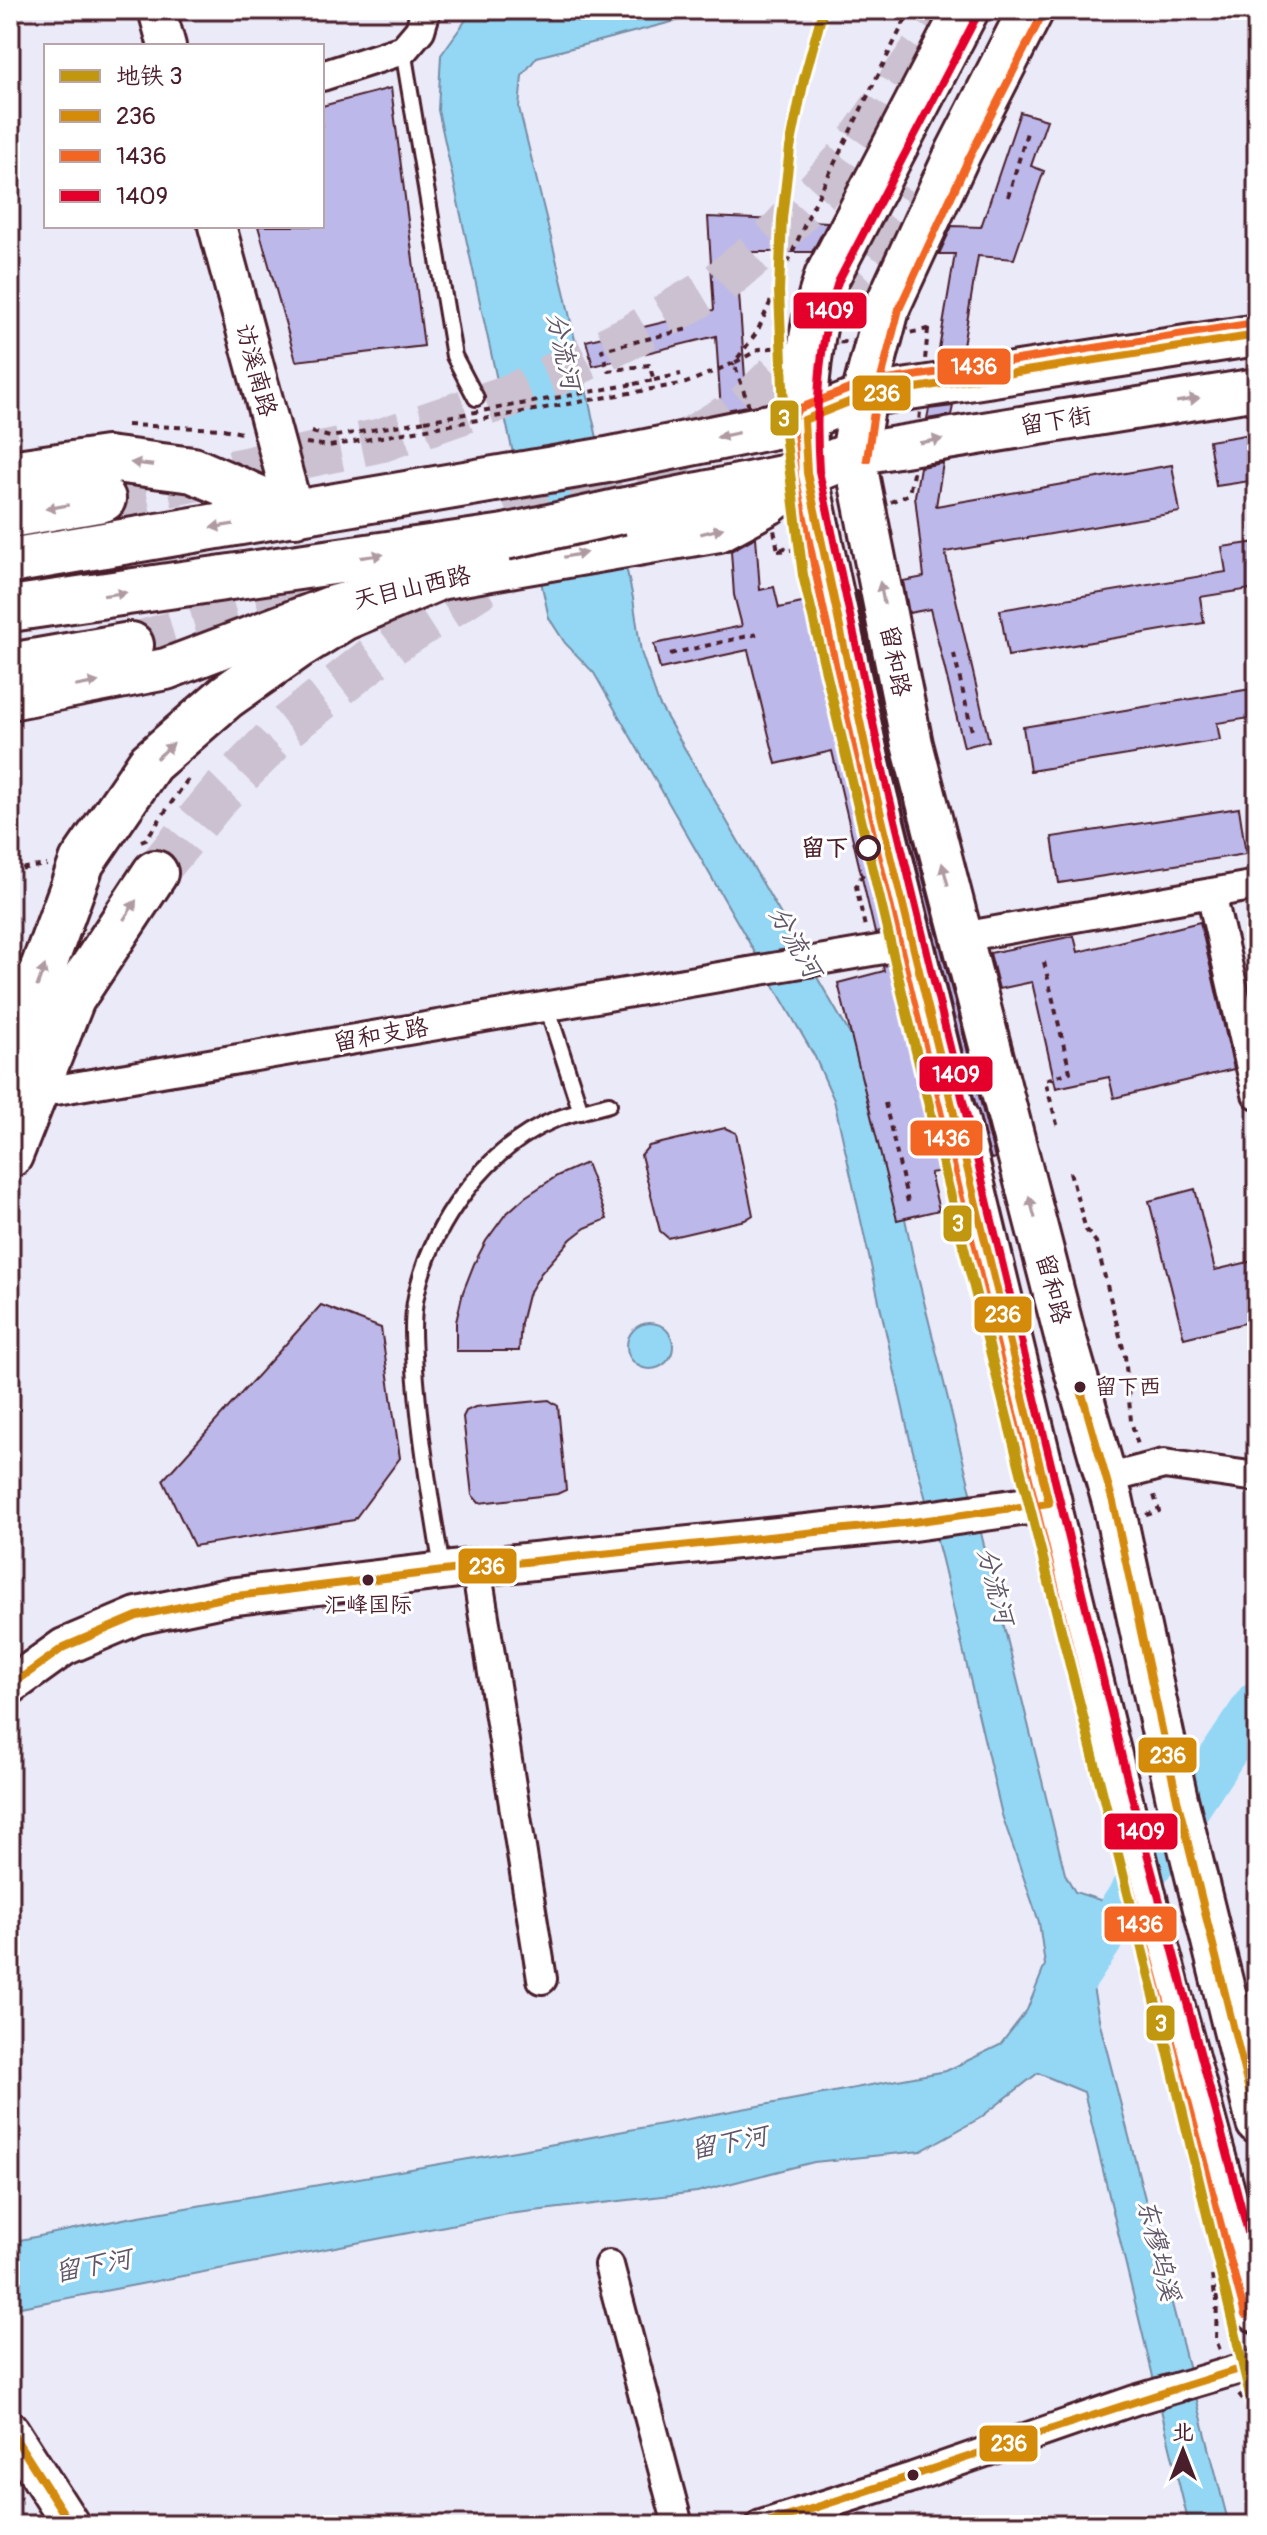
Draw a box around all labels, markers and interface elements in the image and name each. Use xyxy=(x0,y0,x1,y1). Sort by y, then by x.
legend xyxy=(44,44,324,228)
text: 地铁 3 xyxy=(116,62,183,91)
text: 236 xyxy=(116,102,156,131)
text: 1436 xyxy=(116,142,167,171)
text: 1409 xyxy=(116,182,168,211)
line badge: 1409 xyxy=(792,291,868,330)
text: 1409 xyxy=(806,297,854,325)
water label: 分流河 xyxy=(539,310,588,396)
street label: 访溪南路 xyxy=(230,320,282,420)
line badge: 1436 xyxy=(936,347,1012,386)
text: 1436 xyxy=(951,353,997,381)
line badge: 236 xyxy=(851,374,912,412)
text: 236 xyxy=(864,380,901,408)
one-way arrow xyxy=(1176,393,1201,406)
line badge: 3 xyxy=(769,399,800,437)
street label: 留下街 xyxy=(1018,401,1094,441)
text: 3 xyxy=(778,405,790,433)
one-way arrow xyxy=(715,429,740,442)
one-way arrow xyxy=(919,435,944,447)
one-way arrow xyxy=(130,457,155,470)
one-way arrow xyxy=(44,501,69,513)
one-way arrow xyxy=(209,521,234,533)
one-way arrow xyxy=(699,524,724,536)
one-way arrow xyxy=(563,548,588,560)
one-way arrow xyxy=(360,549,385,562)
street label: 天目山西路 xyxy=(350,560,474,616)
one-way arrow xyxy=(875,580,887,605)
one-way arrow xyxy=(103,587,128,600)
street label: 留和路 xyxy=(874,623,916,699)
one-way arrow xyxy=(74,677,99,690)
one-way arrow xyxy=(154,743,174,760)
place label: 留下 xyxy=(801,834,849,863)
marker: 留下 xyxy=(856,836,880,860)
one-way arrow xyxy=(939,861,951,886)
one-way arrow xyxy=(123,900,138,921)
water label: 分流河 xyxy=(762,900,830,987)
one-way arrow xyxy=(35,963,47,987)
street label: 留和支路 xyxy=(331,1012,431,1058)
line badge: 1409 xyxy=(918,1055,994,1093)
text: 1409 xyxy=(932,1061,980,1089)
line badge: 1436 xyxy=(909,1119,984,1157)
text: 1436 xyxy=(924,1125,970,1153)
one-way arrow xyxy=(1025,1194,1037,1219)
line badge: 3 xyxy=(942,1204,973,1243)
text: 3 xyxy=(952,1210,964,1238)
street label: 留和路 xyxy=(1030,1250,1076,1328)
line badge: 236 xyxy=(973,1295,1033,1334)
text: 236 xyxy=(985,1301,1022,1329)
place label: 留下西 xyxy=(1095,1373,1161,1401)
marker: 留下西 xyxy=(1072,1379,1088,1395)
water label: 分流河 xyxy=(970,1544,1021,1632)
line badge: 236 xyxy=(457,1547,518,1585)
text: 236 xyxy=(469,1553,506,1581)
marker: 汇峰国际 xyxy=(360,1572,376,1588)
place label: 汇峰国际 xyxy=(324,1591,412,1619)
line badge: 236 xyxy=(1137,1736,1198,1774)
text: 236 xyxy=(1150,1742,1187,1770)
line badge: 1409 xyxy=(1103,1812,1179,1851)
text: 1409 xyxy=(1117,1818,1165,1846)
line badge: 1436 xyxy=(1103,1905,1178,1943)
text: 1436 xyxy=(1117,1911,1163,1939)
line badge: 3 xyxy=(1145,2004,1176,2042)
text: 3 xyxy=(1155,2010,1167,2038)
water label: 留下河 xyxy=(688,2119,774,2166)
water label: 东穆坞溪 xyxy=(1130,2196,1187,2306)
water label: 留下河 xyxy=(52,2242,138,2289)
north arrow xyxy=(1143,2411,1223,2491)
text: 北 xyxy=(1172,2418,1194,2446)
line badge: 236 xyxy=(978,2424,1039,2463)
text: 236 xyxy=(991,2430,1028,2458)
unlabelled marker xyxy=(905,2467,921,2483)

